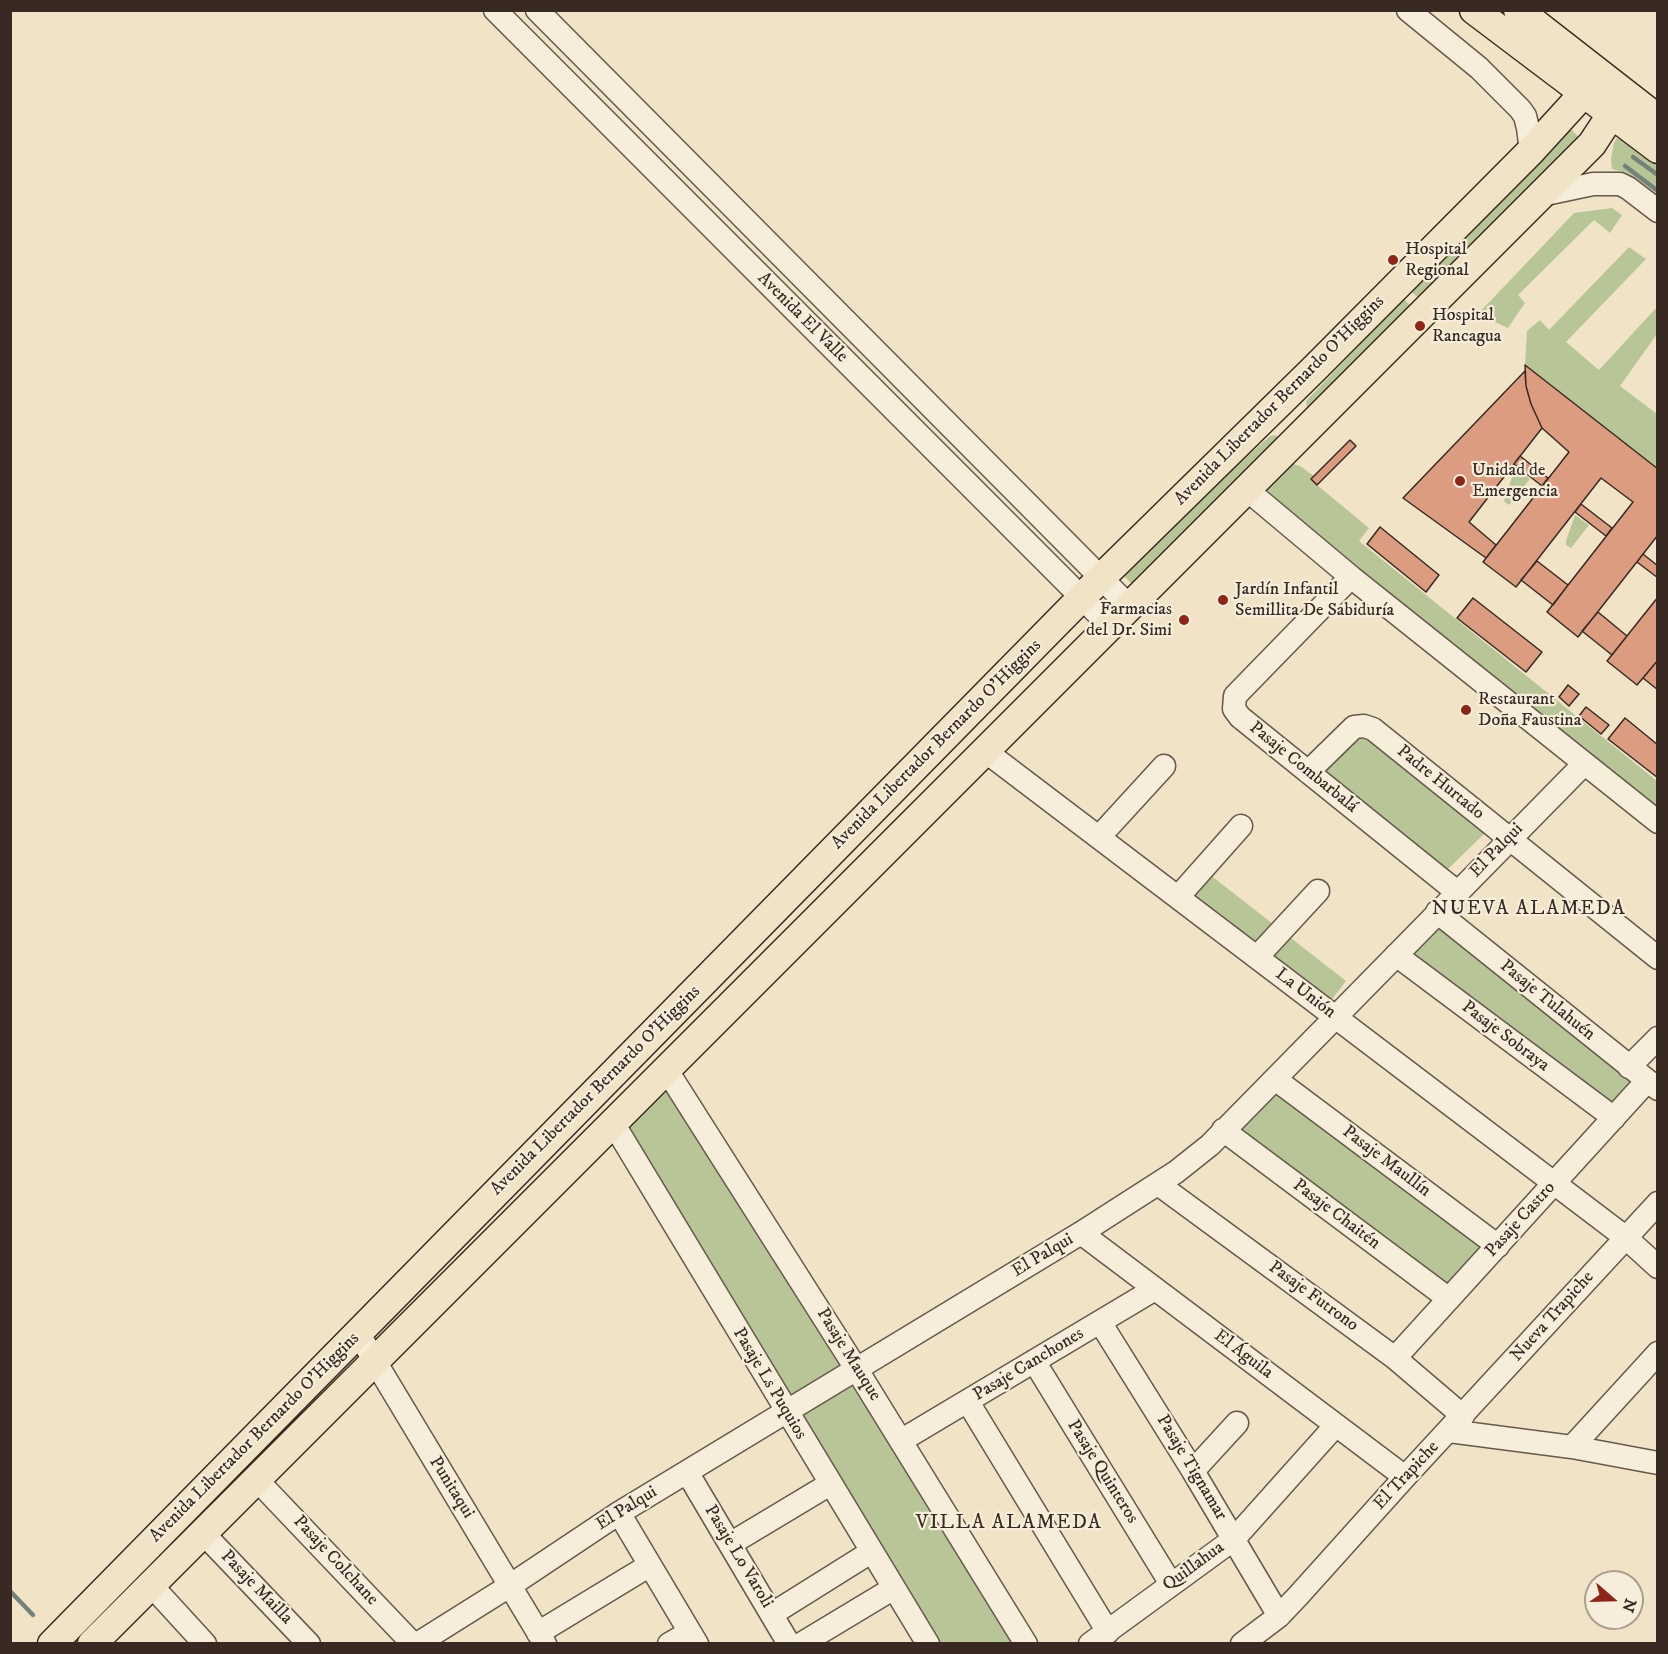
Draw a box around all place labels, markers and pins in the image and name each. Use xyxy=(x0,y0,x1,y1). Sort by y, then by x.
place label: Hospital Regional xyxy=(1405,239,1469,282)
marker: Hospital Regional xyxy=(1386,253,1400,267)
place label: Hospital Rancagua xyxy=(1432,305,1501,348)
marker: Hospital Rancagua xyxy=(1413,319,1427,333)
place label: Unidad de Emergencia xyxy=(1472,460,1558,502)
marker: Unidad de Emergencia xyxy=(1453,474,1467,488)
place label: Jardín Infantil Semillita De Sabiduría xyxy=(1235,579,1394,622)
marker: Jardín Infantil Semillita De Sabiduría xyxy=(1216,593,1230,607)
place label: Farmacias del Dr. Simi xyxy=(1086,599,1172,642)
marker: Farmacias del Dr. Simi xyxy=(1177,613,1191,627)
place label: Restaurant Doña Faustina xyxy=(1478,689,1581,732)
marker: Restaurant Doña Faustina xyxy=(1459,703,1473,717)

